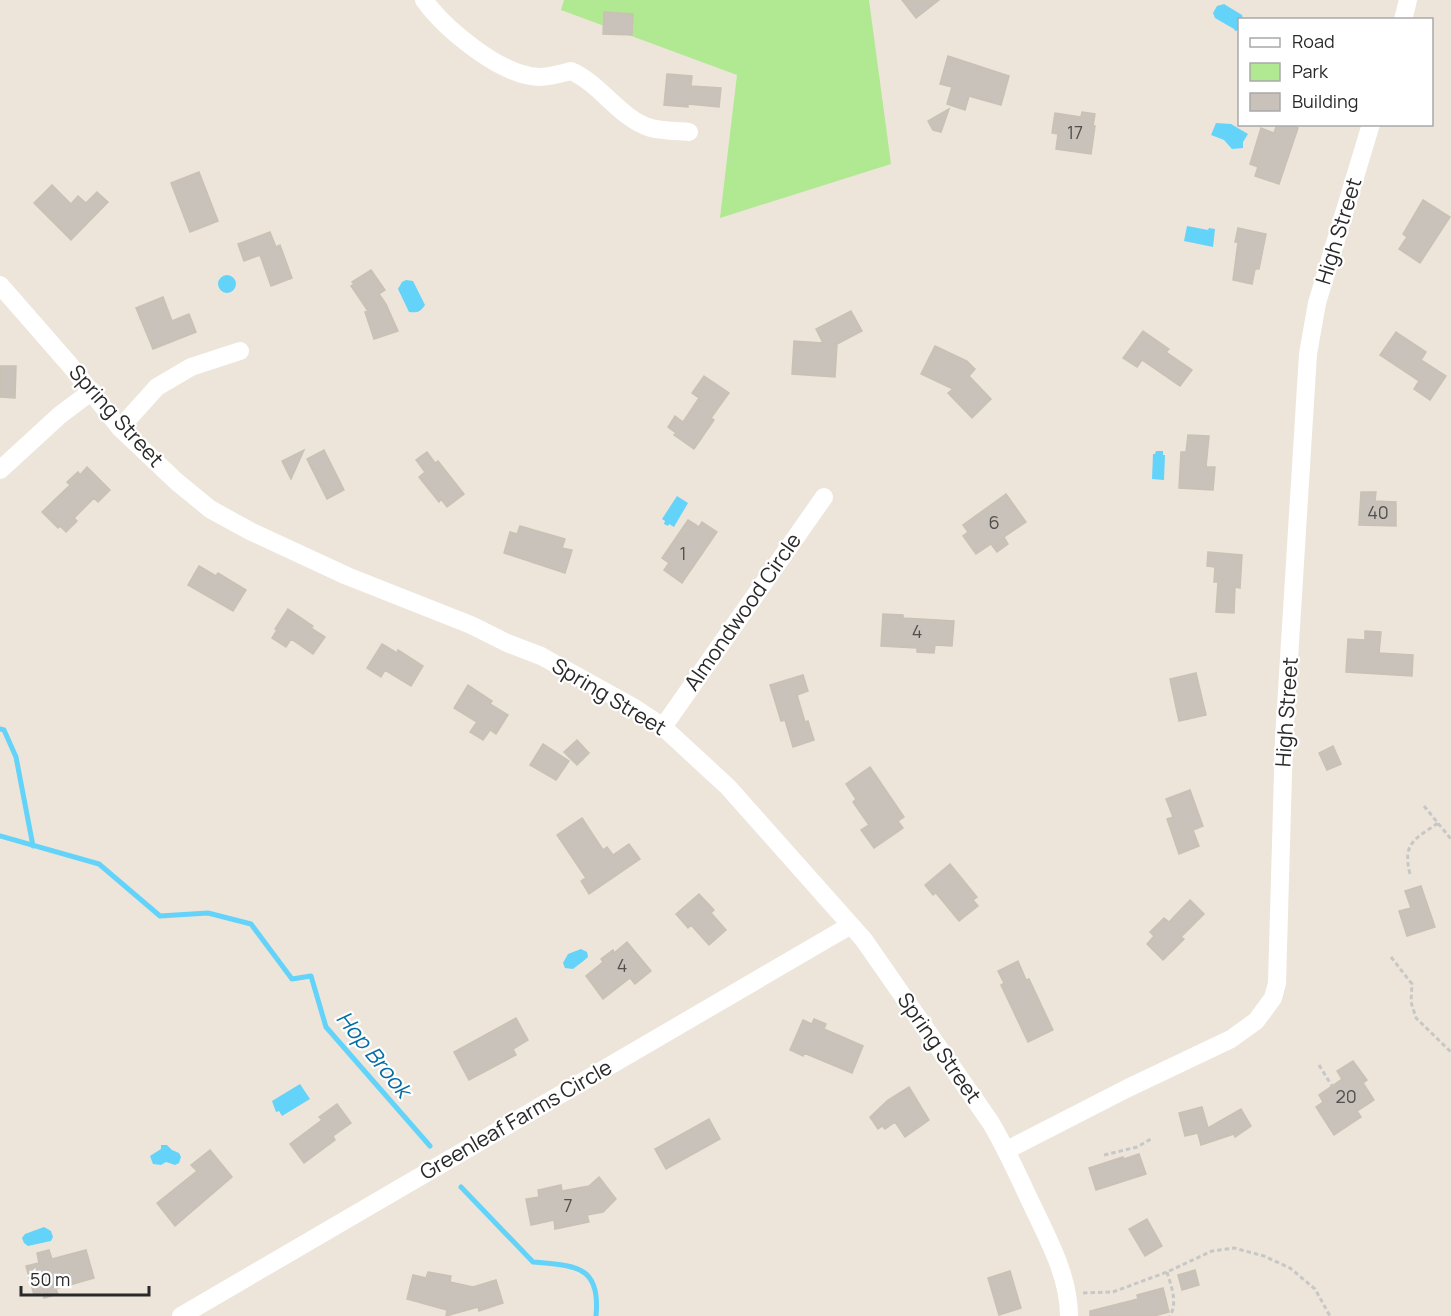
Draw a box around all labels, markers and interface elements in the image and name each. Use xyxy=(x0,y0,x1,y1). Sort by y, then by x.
legend xyxy=(1238,18,1433,126)
text: Road xyxy=(1292,29,1335,53)
text: Park xyxy=(1292,59,1329,83)
text: Building xyxy=(1292,89,1358,113)
house number: 17 xyxy=(1067,120,1083,144)
street label: High Street xyxy=(1309,174,1368,287)
street label: Spring Street xyxy=(63,358,170,472)
house number: 40 xyxy=(1367,500,1389,524)
house number: 6 xyxy=(988,510,1000,534)
street label: Almondwood Circle xyxy=(677,527,807,696)
house number: 1 xyxy=(679,541,687,565)
house number: 4 xyxy=(912,619,922,643)
street label: Spring Street xyxy=(547,651,672,741)
street label: High Street xyxy=(1268,656,1304,768)
house number: 4 xyxy=(617,953,627,977)
street label: Spring Street xyxy=(891,987,988,1108)
water label: Hop Brook xyxy=(330,1004,420,1106)
street label: Greenleaf Farms Circle xyxy=(414,1053,617,1186)
house number: 20 xyxy=(1335,1084,1357,1108)
house number: 7 xyxy=(563,1193,573,1217)
scale bar xyxy=(21,1259,148,1297)
text: 50 m xyxy=(30,1267,70,1291)

